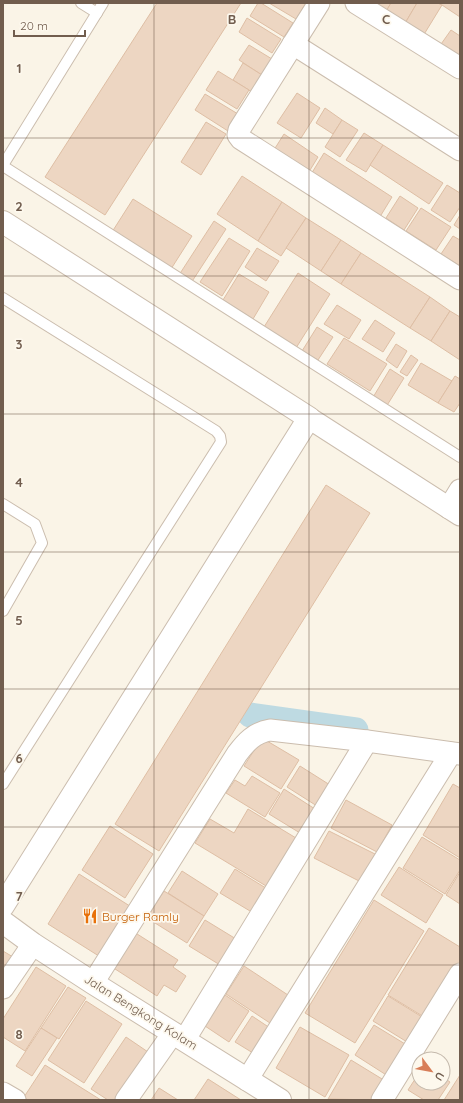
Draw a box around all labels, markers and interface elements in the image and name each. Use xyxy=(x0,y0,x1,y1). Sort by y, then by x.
text: B xyxy=(228,11,236,27)
text: C xyxy=(382,11,390,27)
scale bar xyxy=(14,12,85,38)
text: 20 m xyxy=(20,18,48,33)
text: 1 xyxy=(16,60,22,76)
text: 2 xyxy=(15,198,23,214)
text: 3 xyxy=(16,336,23,352)
text: 4 xyxy=(15,474,23,490)
text: 5 xyxy=(15,612,23,628)
text: 6 xyxy=(15,750,23,766)
text: 7 xyxy=(15,888,23,904)
restaurant icon: Burger Ramly xyxy=(81,907,99,925)
place label: Burger Ramly xyxy=(102,909,179,924)
street label: Jalan Bengkong Kolam xyxy=(82,971,200,1053)
text: 8 xyxy=(15,1026,23,1042)
north arrow xyxy=(411,1051,451,1091)
text: U xyxy=(431,1069,447,1083)

